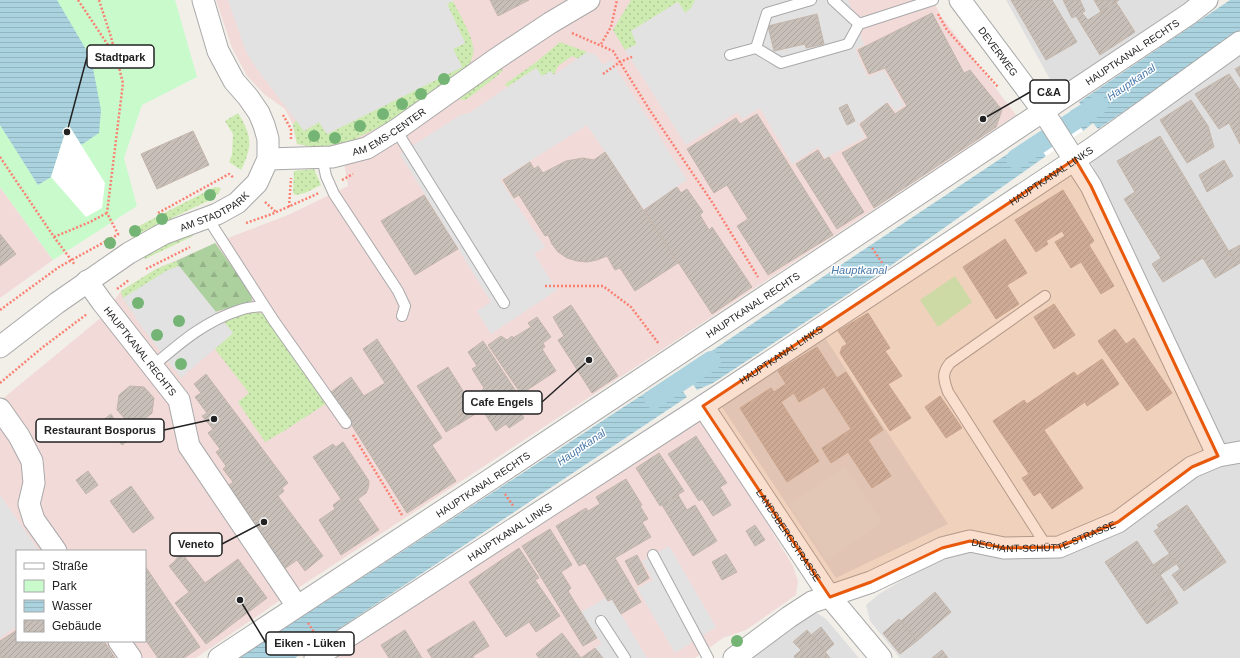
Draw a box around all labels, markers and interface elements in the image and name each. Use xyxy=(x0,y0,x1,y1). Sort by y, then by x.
street label: HAUPTKANAL RECHTS xyxy=(1083,17,1182,87)
street label: DEVERWEG xyxy=(976,25,1020,78)
callout: Stadtpark xyxy=(87,45,154,68)
text: Stadtpark xyxy=(95,51,146,63)
water label: Hauptkanal xyxy=(1105,61,1158,103)
callout: C&A xyxy=(1030,80,1069,103)
text: C&A xyxy=(1037,86,1061,98)
street label: AM EMS-CENTER xyxy=(351,106,428,158)
street label: HAUPTKANAL LINKS xyxy=(1007,144,1095,208)
street label: AM STADTPARK xyxy=(178,189,251,233)
water label: Hauptkanal xyxy=(831,264,887,276)
street label: HAUPTKANAL RECHTS xyxy=(704,270,802,340)
street label: HAUPTKANAL RECHTS xyxy=(102,304,179,398)
street label: HAUPTKANAL LINKS xyxy=(737,323,825,387)
callout: Cafe Engels xyxy=(463,391,542,414)
text: Cafe Engels xyxy=(471,396,533,408)
callout: Restaurant Bosporus xyxy=(36,419,164,442)
text: Restaurant Bosporus xyxy=(44,424,156,436)
water label: Hauptkanal xyxy=(555,426,608,468)
street label: HAUPTKANAL RECHTS xyxy=(434,449,533,520)
street label: LANDSBERGSTRASSE xyxy=(754,487,823,584)
street label: HAUPTKANAL LINKS xyxy=(466,501,554,563)
street label: DECHANT-SCHÜTTE-STRASSE xyxy=(971,519,1117,554)
callout: Veneto xyxy=(170,533,222,556)
text: Veneto xyxy=(178,538,214,550)
legend xyxy=(16,550,146,642)
text: Straße xyxy=(52,559,88,573)
text: Park xyxy=(52,579,78,593)
text: Wasser xyxy=(52,599,92,613)
text: Gebäude xyxy=(52,619,102,633)
callout: Eiken - Lüken xyxy=(266,632,354,655)
text: Eiken - Lüken xyxy=(274,637,346,649)

